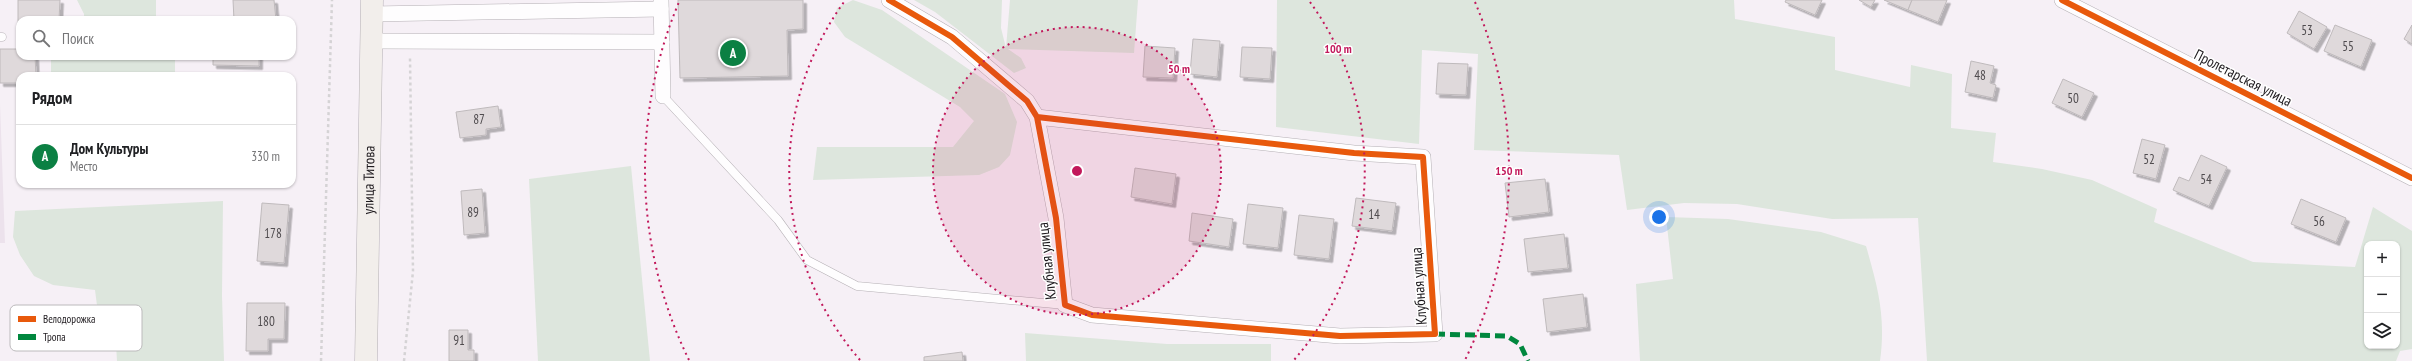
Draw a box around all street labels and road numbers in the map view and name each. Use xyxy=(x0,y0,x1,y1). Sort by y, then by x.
street label: Пролетарская улица xyxy=(2191,45,2295,110)
street label: улица Титова xyxy=(358,145,379,215)
street label: Клубная улица xyxy=(1033,221,1060,301)
street label: Клубная улица xyxy=(1406,247,1431,325)

